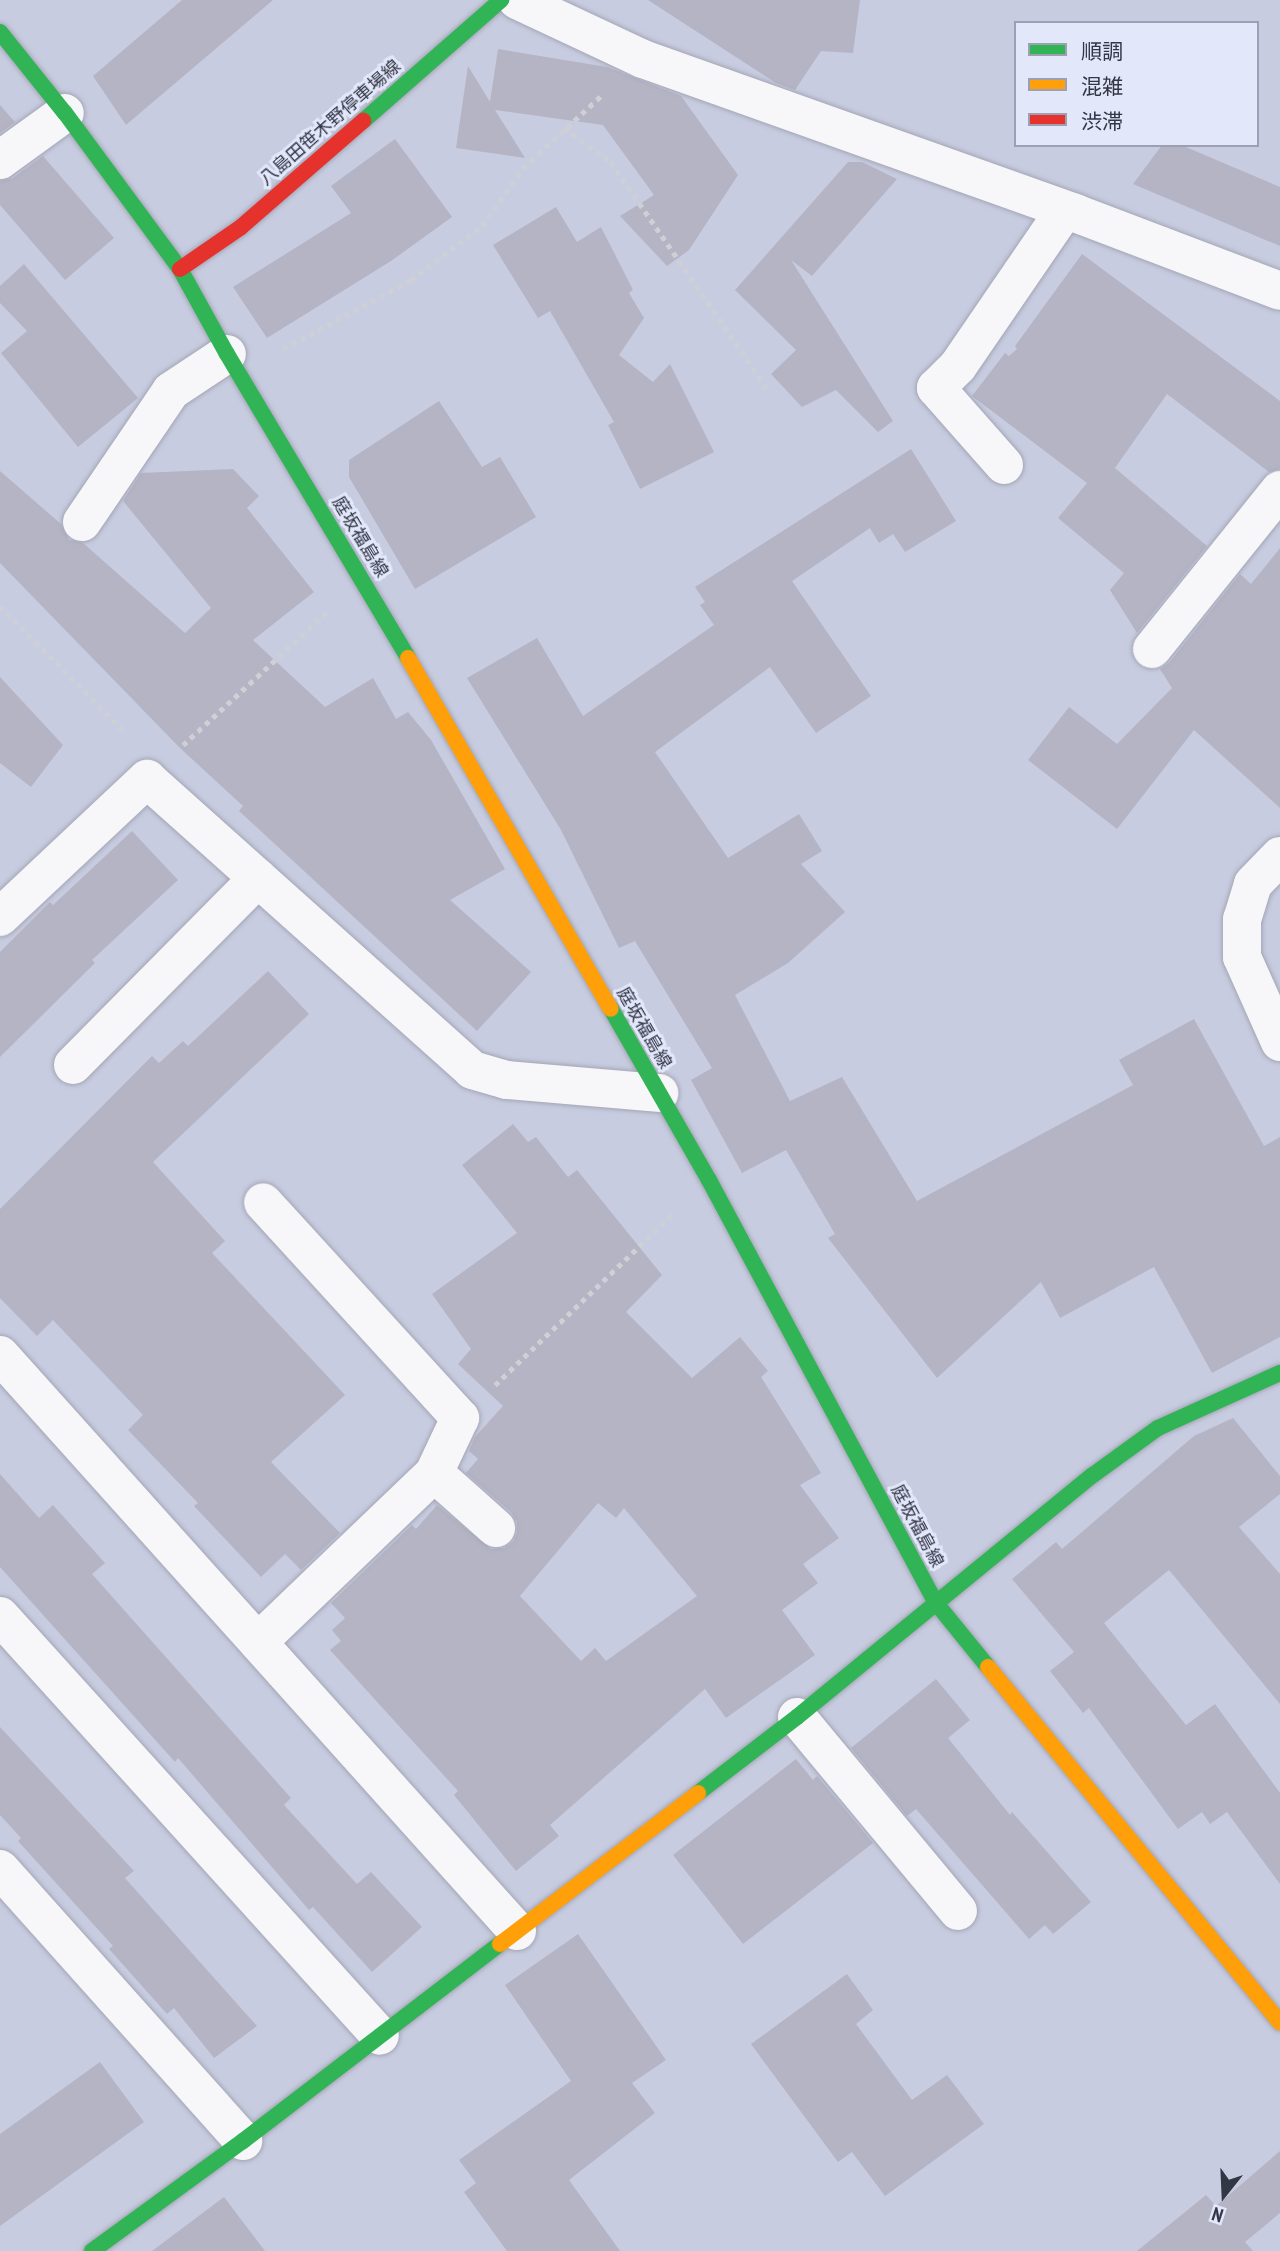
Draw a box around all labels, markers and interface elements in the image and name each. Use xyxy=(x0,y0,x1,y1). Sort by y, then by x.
legend xyxy=(1014,21,1259,147)
text: 順調 xyxy=(1081,38,1123,65)
street label: 八島田笹木野停車場線 xyxy=(255,56,405,190)
text: 混雑 xyxy=(1081,73,1123,100)
text: 渋滞 xyxy=(1081,108,1123,135)
street label: 庭坂福島線 xyxy=(328,493,392,581)
street label: 庭坂福島線 xyxy=(612,984,676,1072)
street label: 庭坂福島線 xyxy=(886,1481,948,1571)
north arrow xyxy=(1189,2160,1259,2230)
text: N xyxy=(1209,2202,1226,2228)

